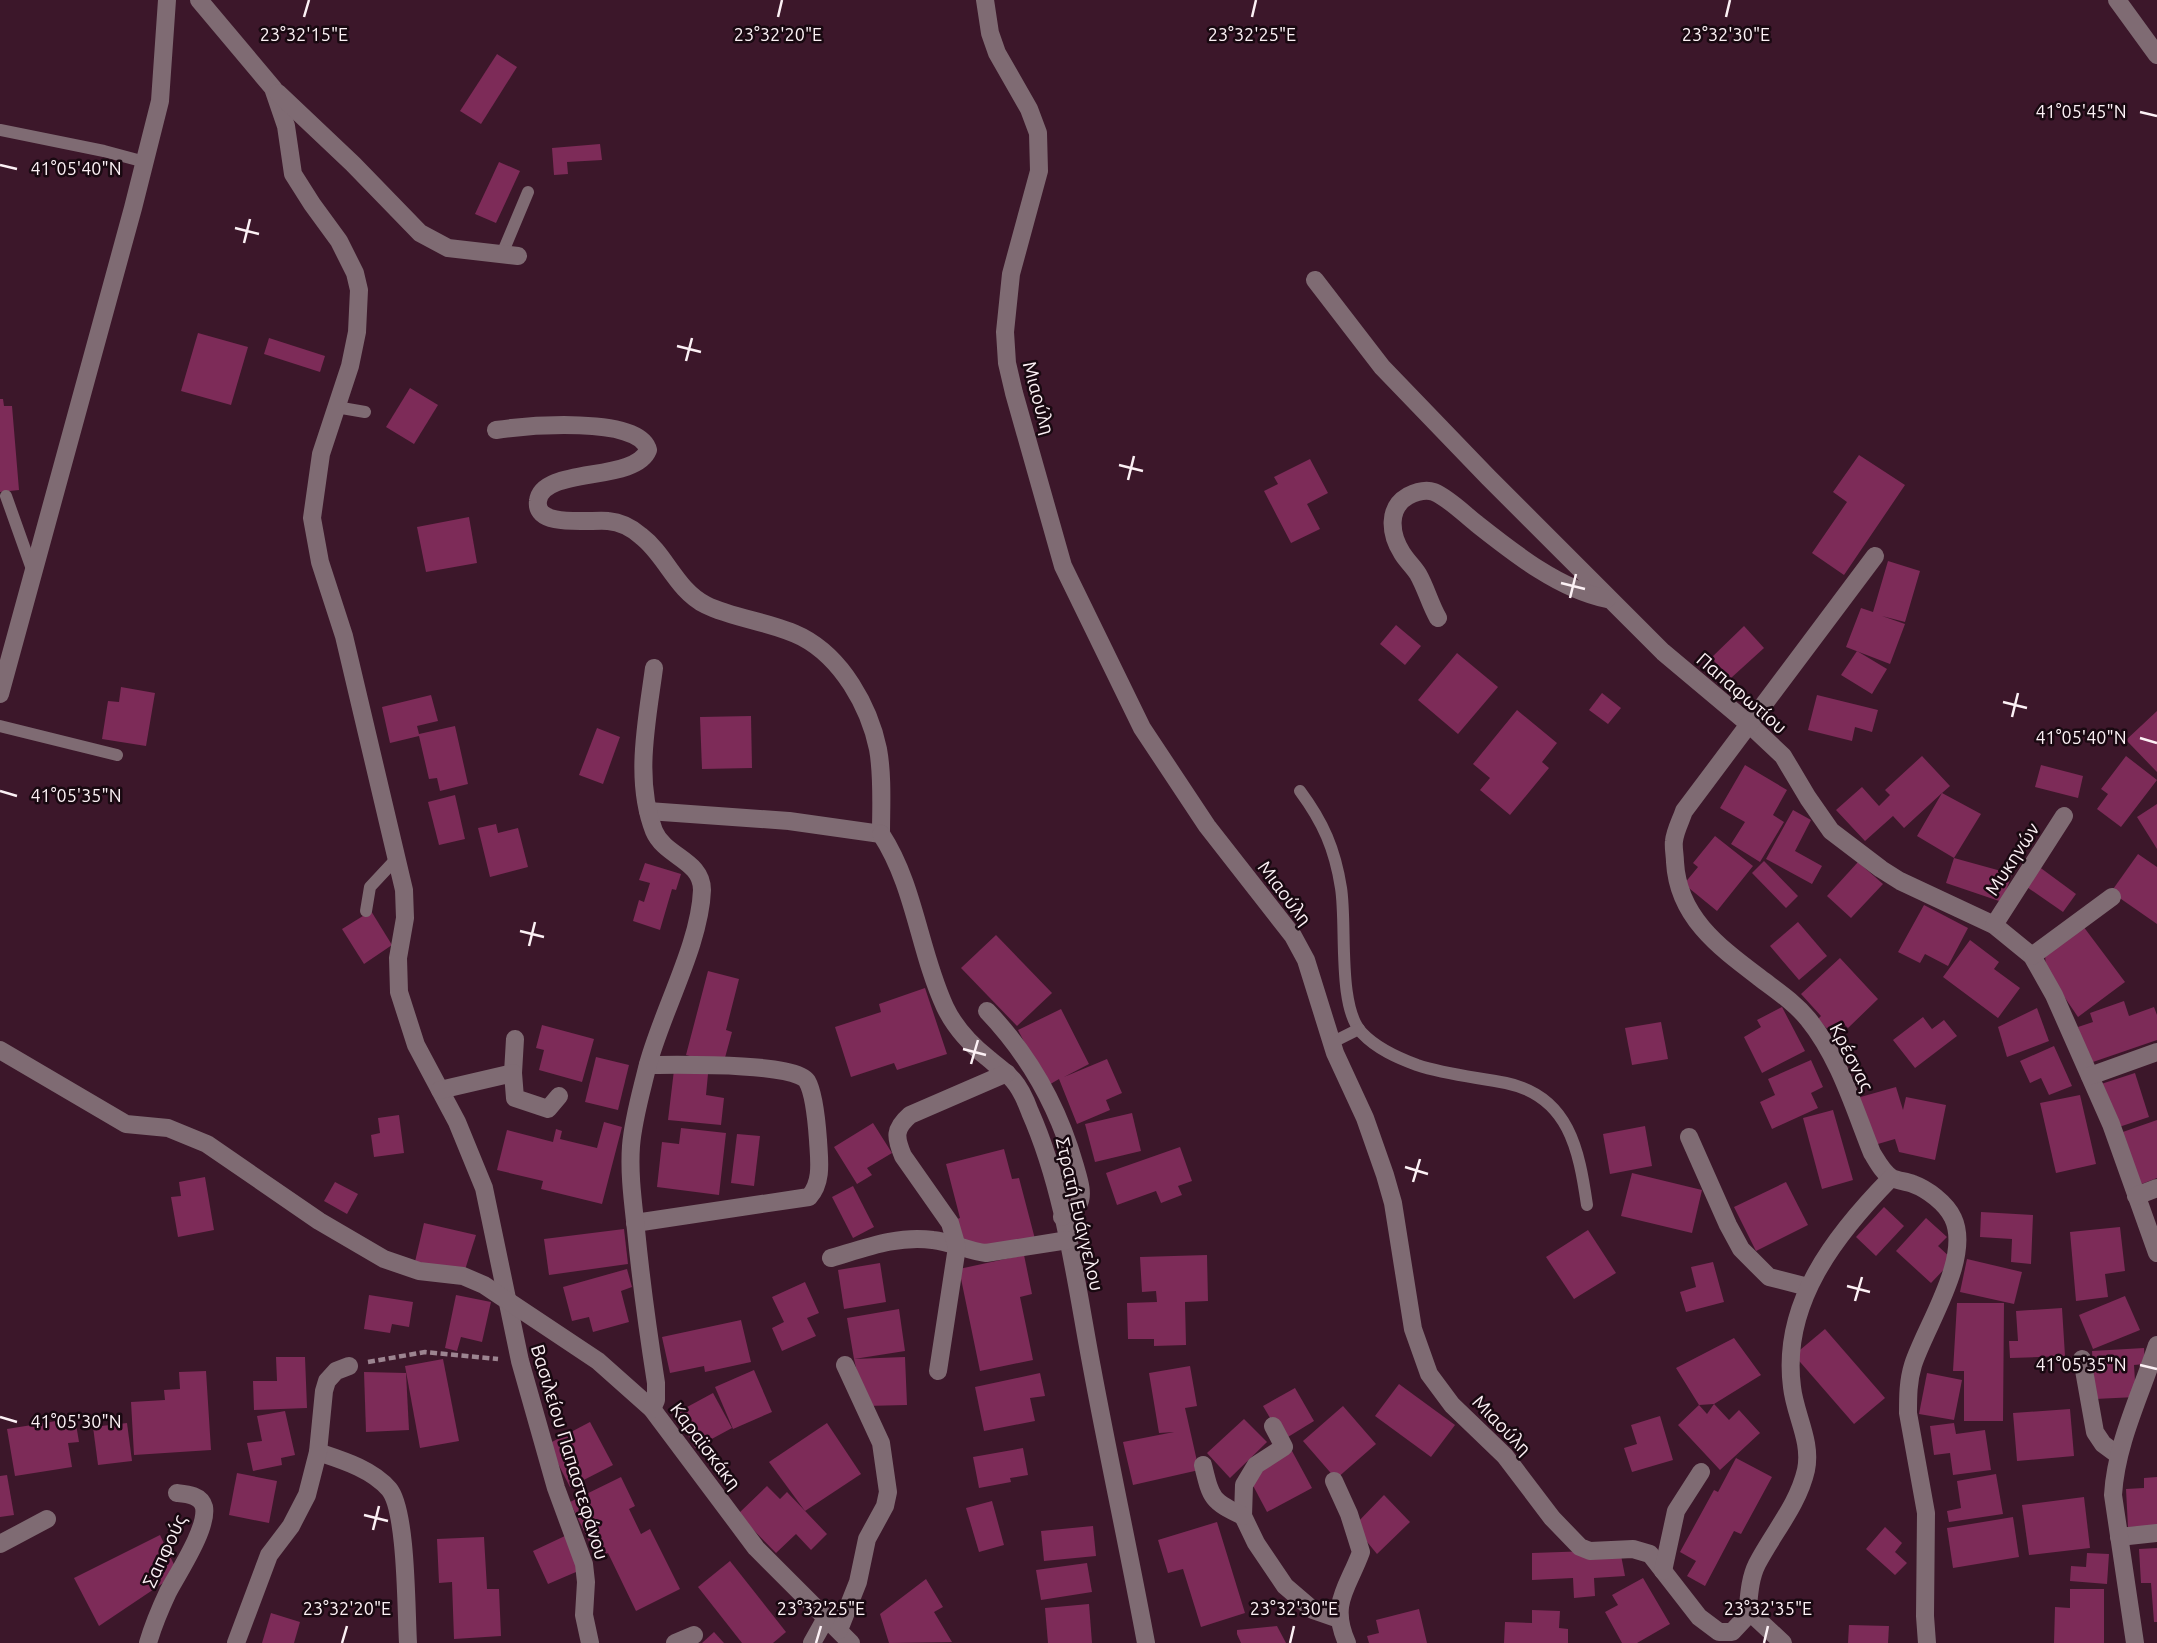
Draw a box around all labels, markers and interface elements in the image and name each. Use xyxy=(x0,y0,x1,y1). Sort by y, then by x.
text: 23°32'15"E xyxy=(260,24,348,44)
text: 23°32'20"E xyxy=(734,24,822,44)
text: 23°32'25"E xyxy=(1208,24,1296,44)
text: 23°32'30"E xyxy=(1682,24,1770,44)
text: 41°05'45"N xyxy=(2035,101,2127,121)
text: 41°05'40"N xyxy=(30,158,122,178)
street label: Μιαούλη xyxy=(1019,359,1059,437)
street label: Παπαφωτίου xyxy=(1692,648,1792,738)
text: 41°05'40"N xyxy=(2035,727,2127,747)
text: 41°05'35"N xyxy=(30,785,122,805)
street label: Μυκηνών xyxy=(1980,819,2044,899)
street label: Μιαούλη xyxy=(1254,856,1316,930)
street label: Κρέσνας xyxy=(1826,1019,1879,1095)
street label: Στρατή Ευάγγελου xyxy=(1052,1135,1108,1293)
street label: Βασιλείου Παπαστεφάνου xyxy=(527,1342,613,1562)
text: 41°05'35"N xyxy=(2035,1354,2127,1374)
street label: Μιαούλη xyxy=(1468,1390,1536,1460)
street label: Καραϊσκάκη xyxy=(666,1398,746,1494)
text: 41°05'30"N xyxy=(30,1411,122,1431)
street label: Σαπφούς xyxy=(138,1511,191,1591)
text: 23°32'20"E xyxy=(303,1598,391,1618)
text: 23°32'25"E xyxy=(777,1598,865,1618)
text: 23°32'30"E xyxy=(1250,1598,1338,1618)
text: 23°32'35"E xyxy=(1724,1598,1812,1618)

